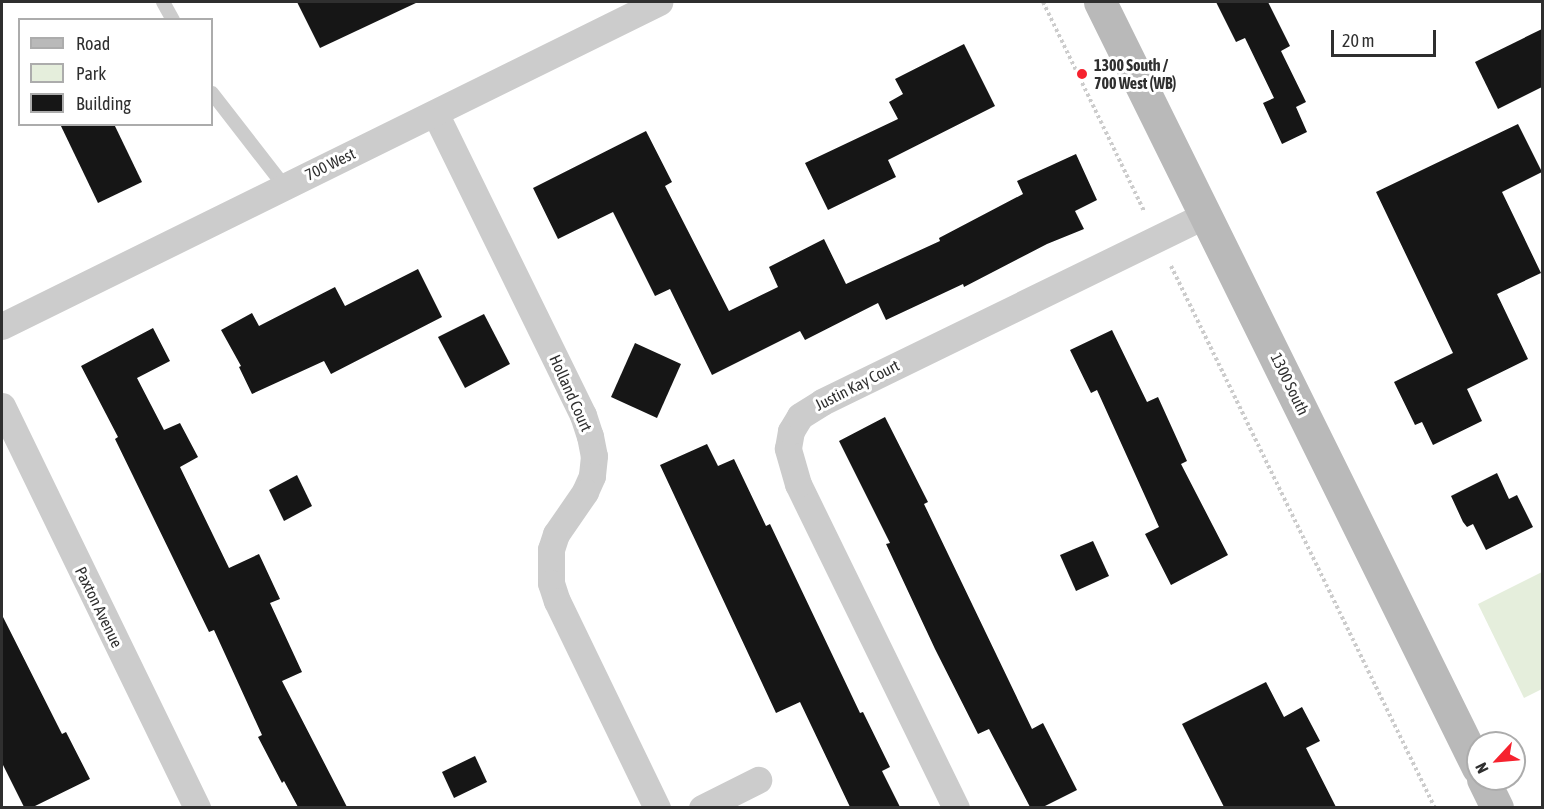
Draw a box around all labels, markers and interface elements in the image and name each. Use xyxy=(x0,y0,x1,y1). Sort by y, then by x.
legend xyxy=(18,18,213,126)
scale bar xyxy=(1334,18,1439,56)
text: 20 m xyxy=(1342,30,1374,51)
text: Road xyxy=(76,33,110,54)
place label: 1300 South / 700 West (WB) xyxy=(1094,55,1176,93)
text: Park xyxy=(76,63,106,84)
marker: 1300 South / 700 West (WB) xyxy=(1075,67,1089,81)
text: Building xyxy=(76,93,131,114)
street label: 700 West xyxy=(302,144,358,184)
street label: 1300 South xyxy=(1267,350,1313,418)
street label: Holland Court xyxy=(546,352,596,434)
street label: Justin Kay Court xyxy=(812,356,902,414)
street label: Paxton Avenue xyxy=(71,563,127,651)
north arrow xyxy=(1466,731,1526,791)
text: N xyxy=(1471,760,1492,776)

